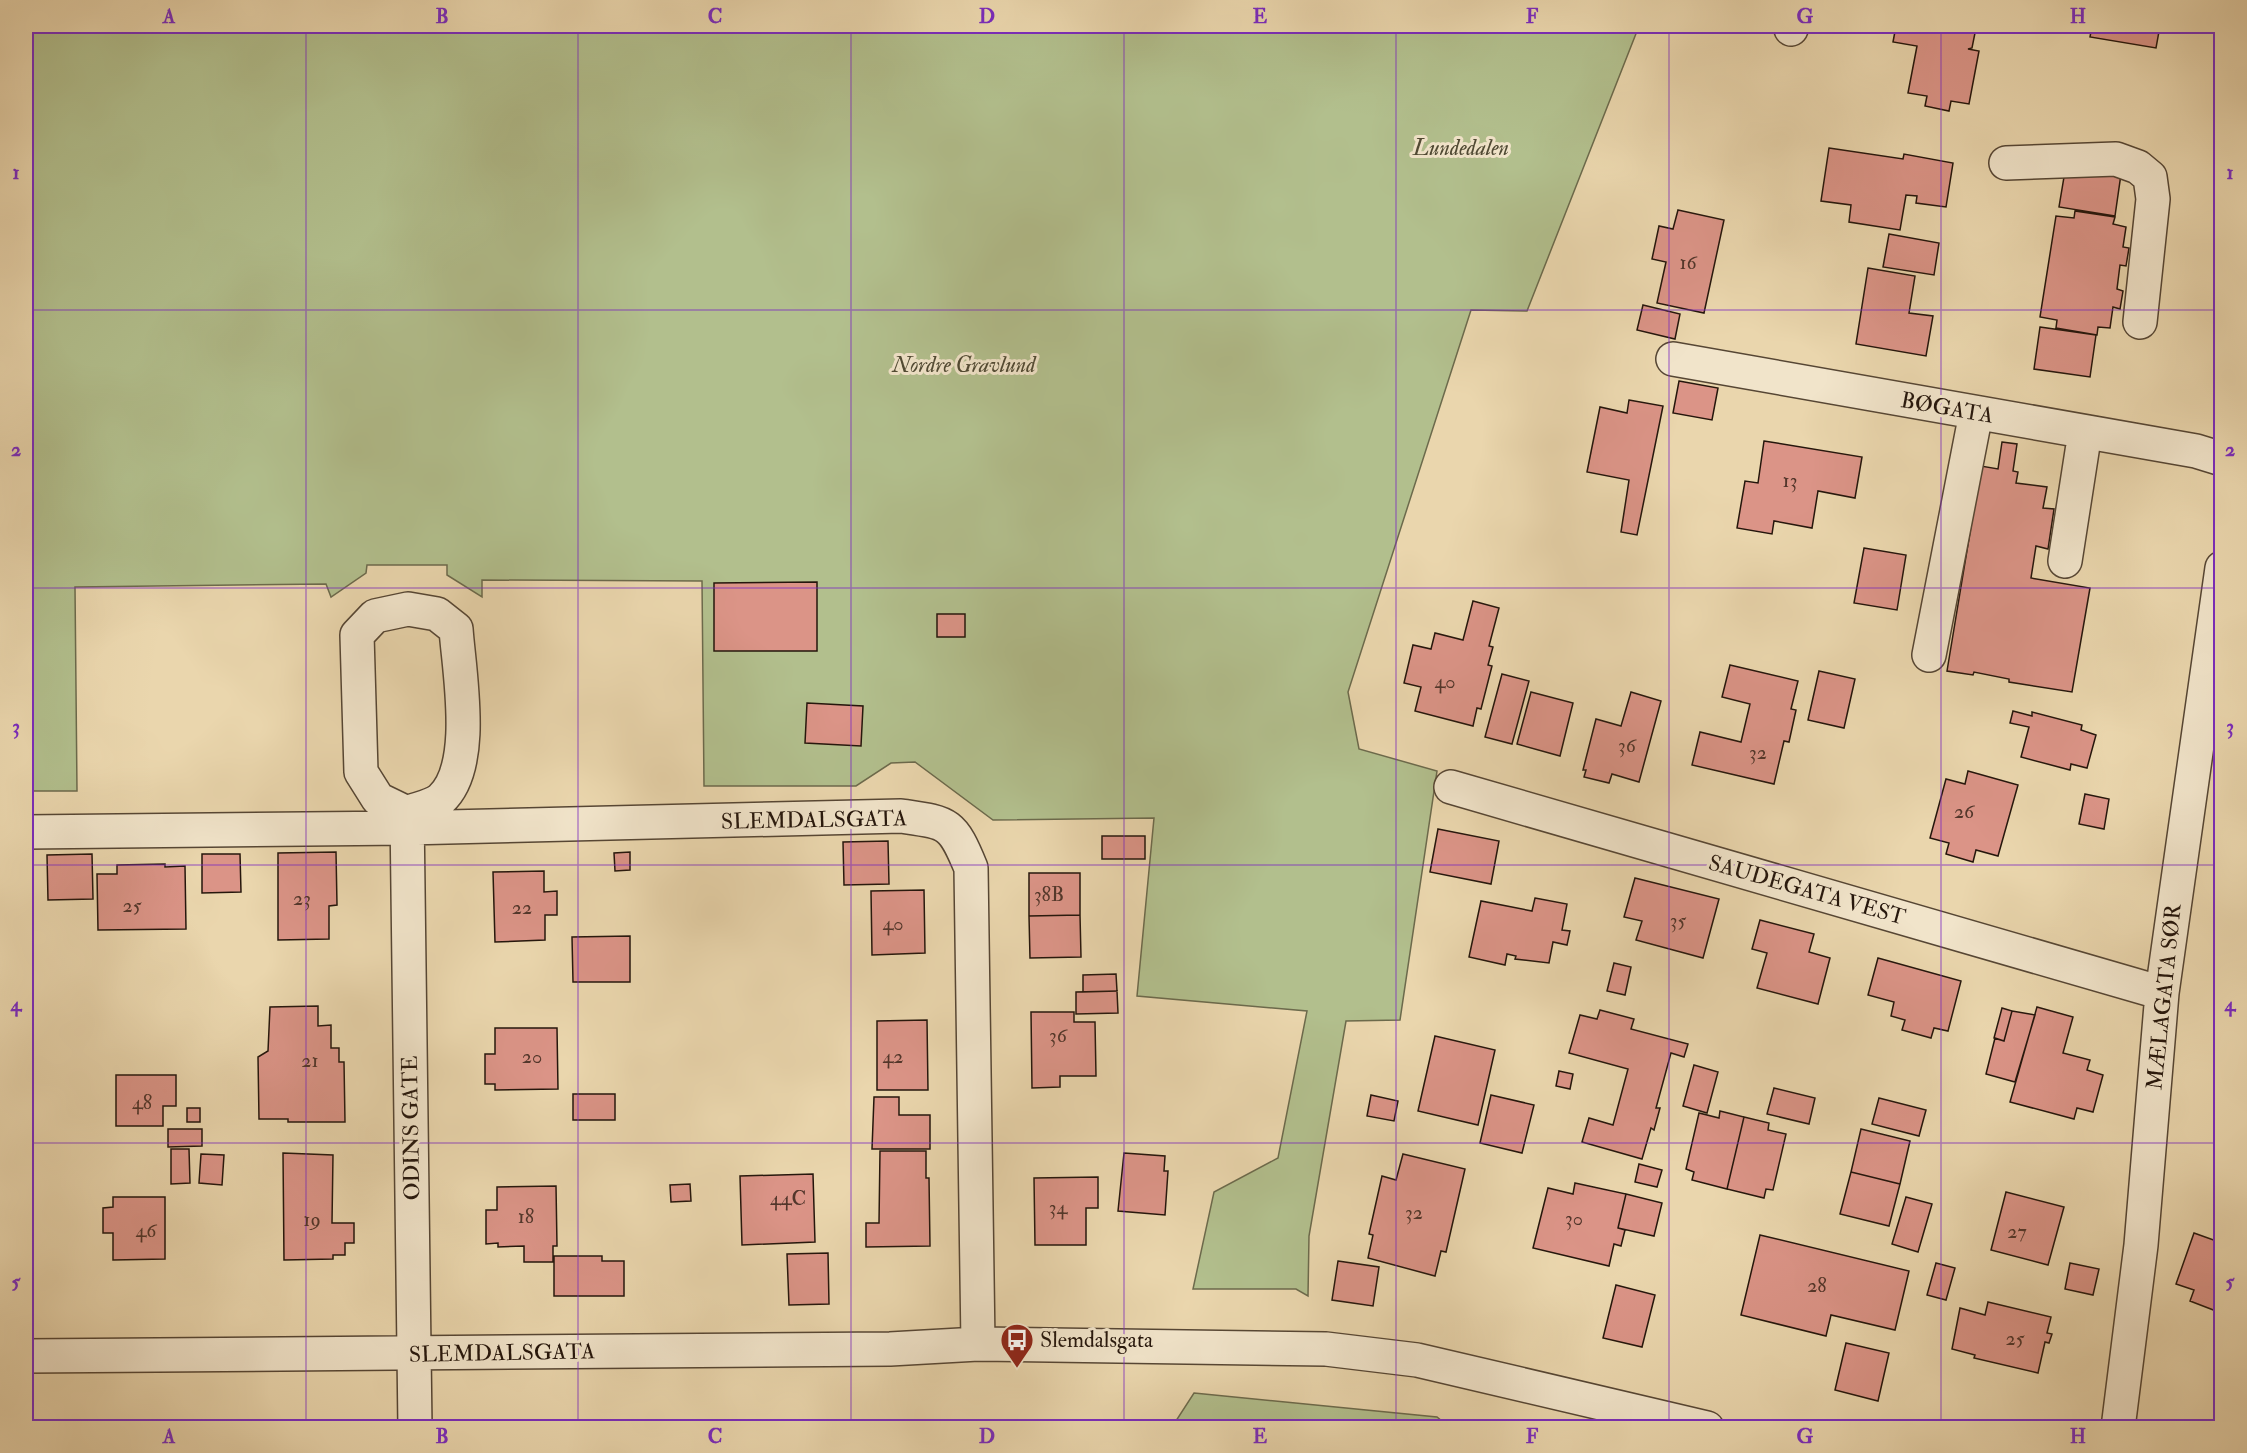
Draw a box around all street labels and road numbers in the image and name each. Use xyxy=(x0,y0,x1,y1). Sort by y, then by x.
street label: BØGATA xyxy=(1898,386,1996,430)
street label: SLEMDALSGATA xyxy=(721,804,907,836)
street label: SAUDEGATA VEST xyxy=(1705,848,1909,932)
street label: MÆLAGATA SØR xyxy=(2140,901,2188,1091)
street label: ODINS GATE xyxy=(396,1055,426,1201)
street label: SLEMDALSGATA xyxy=(409,1337,595,1369)

